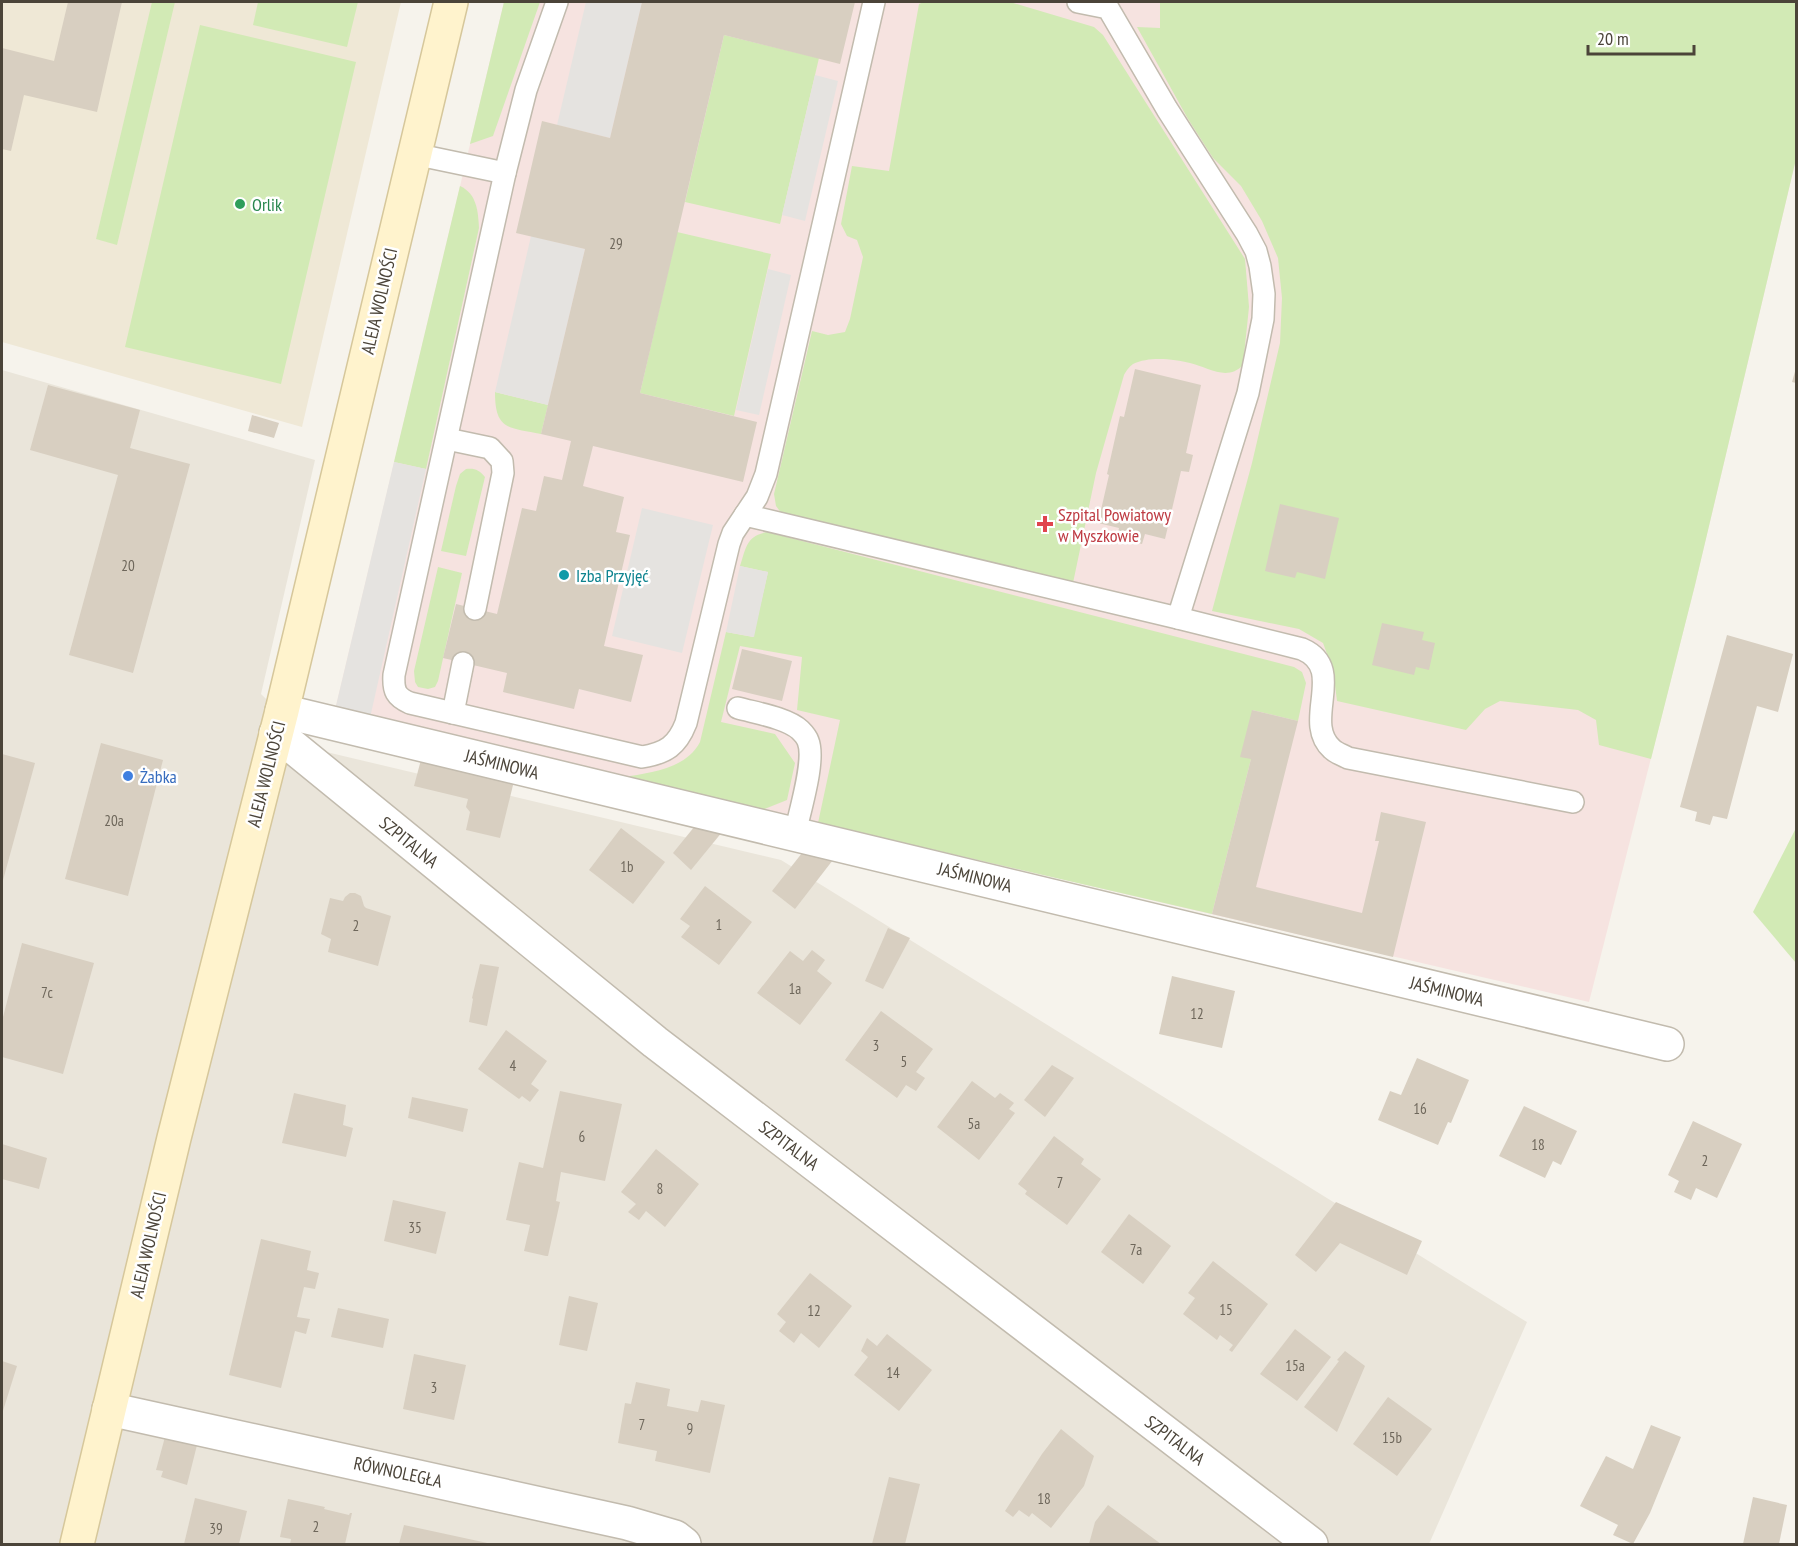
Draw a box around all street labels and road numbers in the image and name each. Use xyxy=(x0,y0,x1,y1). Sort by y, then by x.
street label: ALEJA WOLNOŚCI xyxy=(356,246,402,356)
street label: ALEJA WOLNOŚCI xyxy=(242,719,290,829)
street label: JAŚMINOWA xyxy=(462,743,542,784)
street label: SZPITALNA xyxy=(375,811,443,873)
street label: JAŚMINOWA xyxy=(935,856,1015,897)
street label: JAŚMINOWA xyxy=(1407,970,1487,1011)
street label: SZPITALNA xyxy=(754,1115,824,1175)
street label: ALEJA WOLNOŚCI xyxy=(125,1190,171,1300)
street label: SZPITALNA xyxy=(1140,1410,1210,1470)
street label: RÓWNOLEGŁA xyxy=(352,1451,445,1493)

